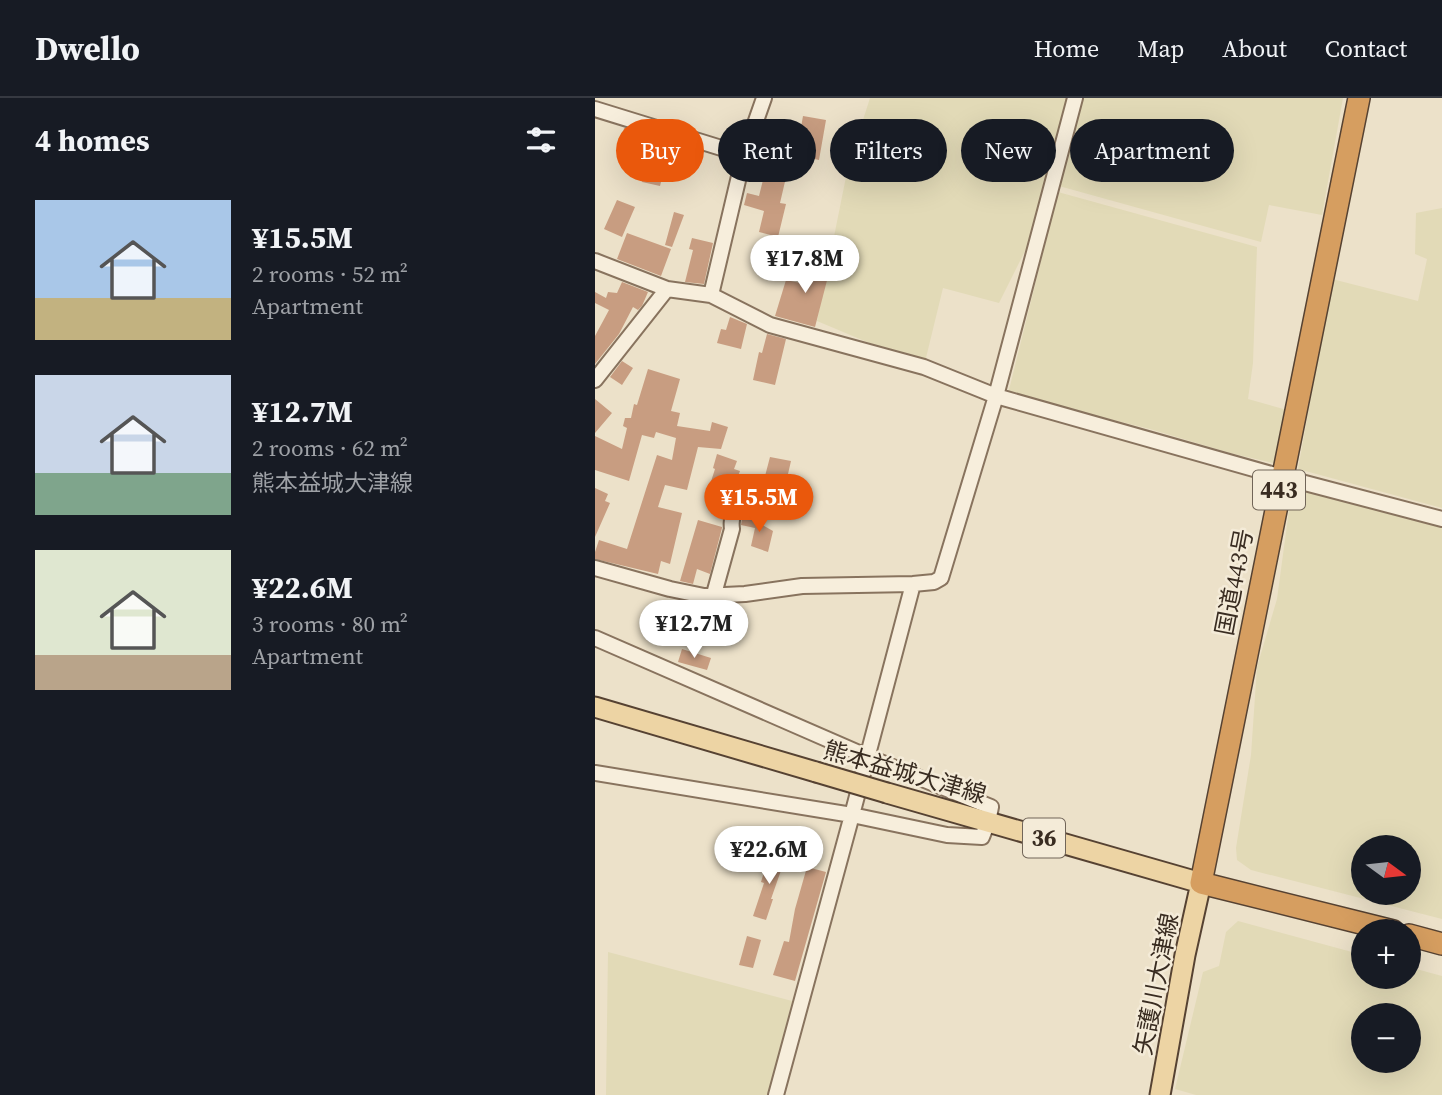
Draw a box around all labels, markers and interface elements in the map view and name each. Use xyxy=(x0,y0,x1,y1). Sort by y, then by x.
text: Dwello xyxy=(35,26,140,71)
text: Home xyxy=(1034,32,1099,65)
text: Map xyxy=(1137,32,1184,65)
text: About xyxy=(1222,32,1287,65)
text: Contact xyxy=(1325,32,1407,65)
chip: Buy xyxy=(616,119,704,182)
chip: Rent xyxy=(718,119,816,182)
chip: Filters xyxy=(830,119,947,182)
chip: New xyxy=(961,119,1056,182)
chip: Apartment xyxy=(1070,119,1234,182)
text: 4 homes xyxy=(35,120,150,161)
icon: filters xyxy=(522,121,560,159)
text: ¥15.5M xyxy=(252,217,353,258)
icon: home xyxy=(91,228,175,312)
pin: ¥17.8M xyxy=(748,236,862,295)
text: ¥17.8M xyxy=(766,242,844,274)
text: 2 rooms · 52 m² xyxy=(252,258,408,290)
text: Apartment xyxy=(252,290,363,322)
text: ¥12.7M xyxy=(252,391,353,432)
icon: home xyxy=(91,403,175,487)
text: 2 rooms · 62 m² xyxy=(252,432,408,464)
text: 熊本益城大津線 xyxy=(252,467,413,499)
road number: 443 xyxy=(1253,470,1305,510)
pin: ¥15.5M xyxy=(702,474,816,534)
text: ¥15.5M xyxy=(720,481,798,513)
street label: 国道443号 xyxy=(1207,526,1261,638)
text: ¥22.6M xyxy=(252,567,353,608)
icon: home xyxy=(91,578,175,662)
pin: ¥12.7M xyxy=(637,601,751,660)
text: ¥12.7M xyxy=(655,607,733,639)
text: 3 rooms · 80 m² xyxy=(252,608,408,640)
text: Apartment xyxy=(252,640,363,672)
street label: 熊本益城大津線 xyxy=(820,733,990,811)
road number: 36 xyxy=(1023,818,1065,858)
pin: ¥22.6M xyxy=(712,826,826,886)
text: ¥22.6M xyxy=(730,833,808,865)
north arrow xyxy=(1351,835,1421,905)
map controls xyxy=(1351,835,1421,1073)
street label: 矢護川大津線 xyxy=(1126,910,1186,1058)
button: + xyxy=(1351,919,1421,989)
button: − xyxy=(1351,1003,1421,1073)

